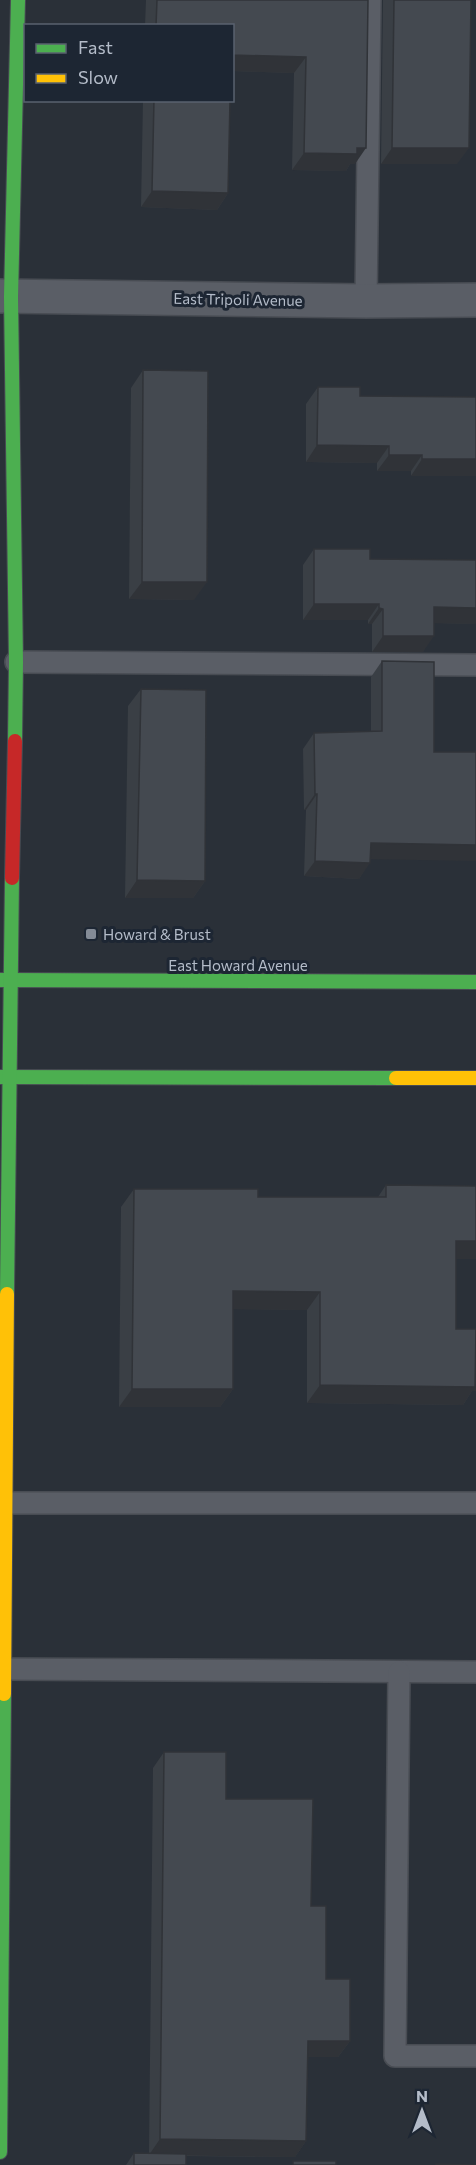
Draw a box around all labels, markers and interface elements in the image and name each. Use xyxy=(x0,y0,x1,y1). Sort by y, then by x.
legend xyxy=(24,24,234,102)
text: Fast xyxy=(78,36,113,58)
text: Slow xyxy=(78,66,118,88)
street label: East Tripoli Avenue xyxy=(173,289,303,309)
place label: Howard & Brust xyxy=(103,925,211,943)
marker: Howard & Brust xyxy=(84,927,98,941)
street label: East Howard Avenue xyxy=(168,956,308,974)
north arrow xyxy=(392,2081,452,2141)
text: N xyxy=(416,2086,428,2105)

